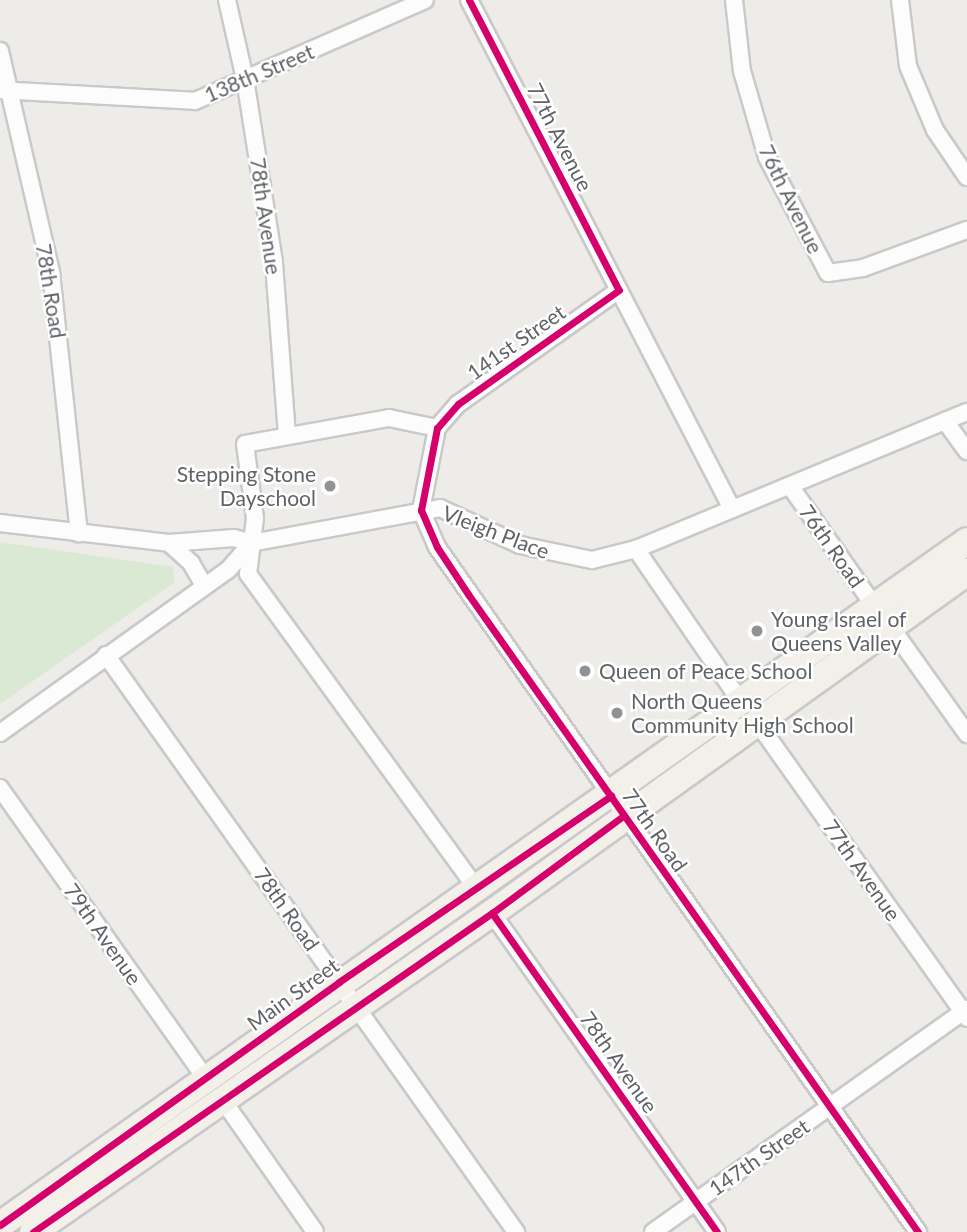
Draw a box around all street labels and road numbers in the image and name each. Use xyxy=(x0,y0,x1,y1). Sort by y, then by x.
street label: 138th Street xyxy=(200,39,318,107)
street label: 77th Avenue xyxy=(522,78,598,196)
street label: 76th Avenue xyxy=(754,140,828,258)
street label: 78th Avenue xyxy=(245,156,287,276)
street label: 78th Road xyxy=(31,242,71,340)
street label: 141st Street xyxy=(462,299,570,385)
street label: Vleigh Place xyxy=(439,500,553,564)
street label: 76th Road xyxy=(794,500,870,592)
street label: 77th Road xyxy=(617,784,693,876)
street label: 77th Avenue xyxy=(818,814,906,926)
street label: 78th Road xyxy=(249,863,325,955)
street label: 79th Avenue xyxy=(59,878,147,990)
street label: Main Street xyxy=(242,952,344,1036)
street label: 78th Avenue xyxy=(575,1006,663,1118)
street label: 147th Street xyxy=(704,1113,814,1201)

